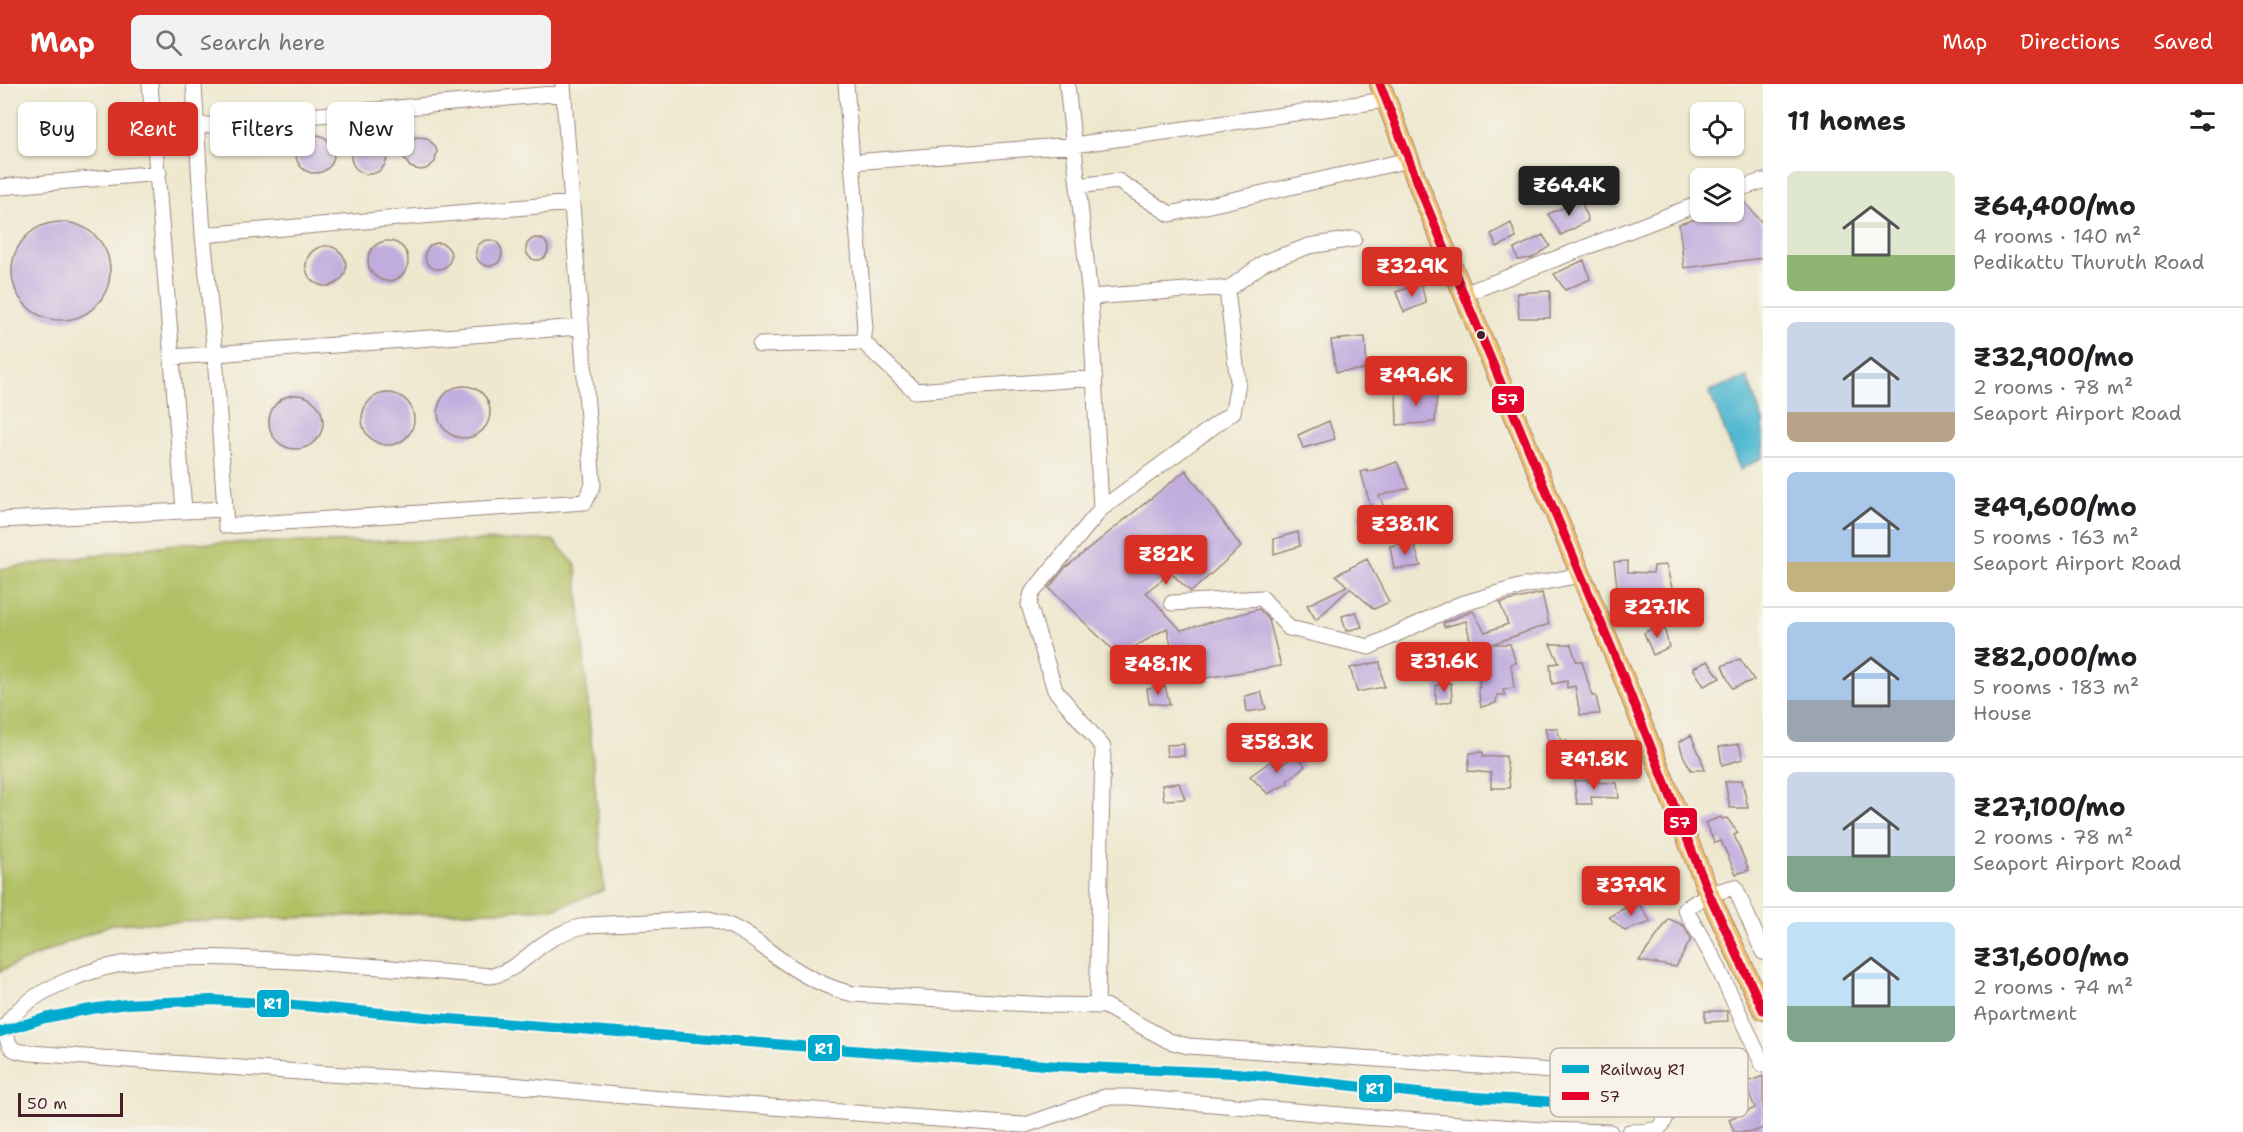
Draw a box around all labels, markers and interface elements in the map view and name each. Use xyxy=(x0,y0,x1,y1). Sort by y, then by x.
search box xyxy=(131,15,551,69)
text: Map xyxy=(30,23,95,61)
icon: search xyxy=(152,26,185,59)
text: Search here xyxy=(200,28,325,57)
text: Map xyxy=(1942,28,1987,56)
text: Directions xyxy=(2020,28,2120,56)
text: Saved xyxy=(2153,28,2213,56)
chip: Buy xyxy=(18,102,96,156)
chip: Rent xyxy=(108,102,198,156)
chip: Filters xyxy=(210,102,315,156)
chip: New xyxy=(327,102,414,156)
map controls xyxy=(1690,102,1744,222)
button: locate xyxy=(1690,102,1744,156)
text: 11 homes xyxy=(1787,103,1906,138)
icon: filters xyxy=(2186,104,2219,137)
pin: ₹64.4K xyxy=(1520,166,1618,217)
button: layers xyxy=(1690,168,1744,222)
text: ₹64.4K xyxy=(1533,172,1605,198)
text: ₹64,400/mo xyxy=(1973,188,2136,223)
icon: home xyxy=(1835,195,1907,267)
text: 4 rooms · 140 m² xyxy=(1973,223,2141,249)
pin: ₹32.9K xyxy=(1363,247,1461,298)
text: Pedikattu Thuruth Road xyxy=(1973,249,2204,275)
text: ₹32.9K xyxy=(1376,253,1448,279)
unlabelled marker xyxy=(1475,329,1487,341)
text: ₹32,900/mo xyxy=(1973,339,2134,374)
icon: home xyxy=(1835,346,1907,418)
pin: ₹49.6K xyxy=(1367,356,1465,407)
text: ₹49.6K xyxy=(1379,362,1453,388)
text: 2 rooms · 78 m² xyxy=(1973,374,2133,400)
line badge: 57 xyxy=(1491,385,1525,414)
text: 57 xyxy=(1498,389,1518,410)
text: Seaport Airport Road xyxy=(1973,400,2181,426)
text: ₹49,600/mo xyxy=(1973,489,2137,524)
icon: home xyxy=(1835,496,1907,568)
pin: ₹38.1K xyxy=(1356,505,1454,556)
text: ₹38.1K xyxy=(1371,511,1439,537)
text: 5 rooms · 163 m² xyxy=(1973,524,2139,550)
pin: ₹82K xyxy=(1130,535,1202,586)
text: ₹82K xyxy=(1138,541,1194,567)
text: Seaport Airport Road xyxy=(1973,550,2181,576)
pin: ₹27.1K xyxy=(1608,588,1706,639)
text: ₹27.1K xyxy=(1624,594,1690,620)
text: ₹82,000/mo xyxy=(1973,639,2137,674)
pin: ₹31.6K xyxy=(1395,642,1493,693)
pin: ₹48.1K xyxy=(1109,645,1207,696)
icon: home xyxy=(1835,646,1907,718)
text: ₹31.6K xyxy=(1410,648,1478,674)
text: ₹48.1K xyxy=(1124,651,1192,677)
text: 5 rooms · 183 m² xyxy=(1973,674,2139,700)
text: House xyxy=(1973,700,2032,726)
pin: ₹58.3K xyxy=(1228,723,1326,774)
text: ₹58.3K xyxy=(1241,729,1313,755)
pin: ₹41.8K xyxy=(1545,740,1643,791)
text: ₹41.8K xyxy=(1560,746,1628,772)
text: ₹27,100/mo xyxy=(1973,789,2126,824)
icon: home xyxy=(1835,796,1907,868)
line badge: 57 xyxy=(1663,807,1698,836)
text: 57 xyxy=(1670,812,1690,833)
text: 2 rooms · 78 m² xyxy=(1973,824,2133,850)
text: Seaport Airport Road xyxy=(1973,850,2181,876)
pin: ₹37.9K xyxy=(1582,866,1680,917)
text: ₹37.9K xyxy=(1596,872,1666,898)
text: ₹31,600/mo xyxy=(1973,939,2129,974)
icon: home xyxy=(1835,946,1907,1018)
text: 2 rooms · 74 m² xyxy=(1973,974,2133,1000)
line badge: R1 xyxy=(256,989,290,1018)
text: R1 xyxy=(264,993,282,1014)
text: Apartment xyxy=(1973,1000,2077,1026)
line badge: R1 xyxy=(807,1034,841,1062)
text: R1 xyxy=(815,1038,833,1059)
legend xyxy=(1550,1048,1748,1117)
text: Railway R1 xyxy=(1600,1059,1685,1080)
line badge: R1 xyxy=(1358,1074,1393,1103)
text: R1 xyxy=(1366,1078,1384,1099)
text: 57 xyxy=(1600,1086,1620,1107)
scale bar xyxy=(18,1090,123,1118)
text: 50 m xyxy=(27,1093,67,1114)

